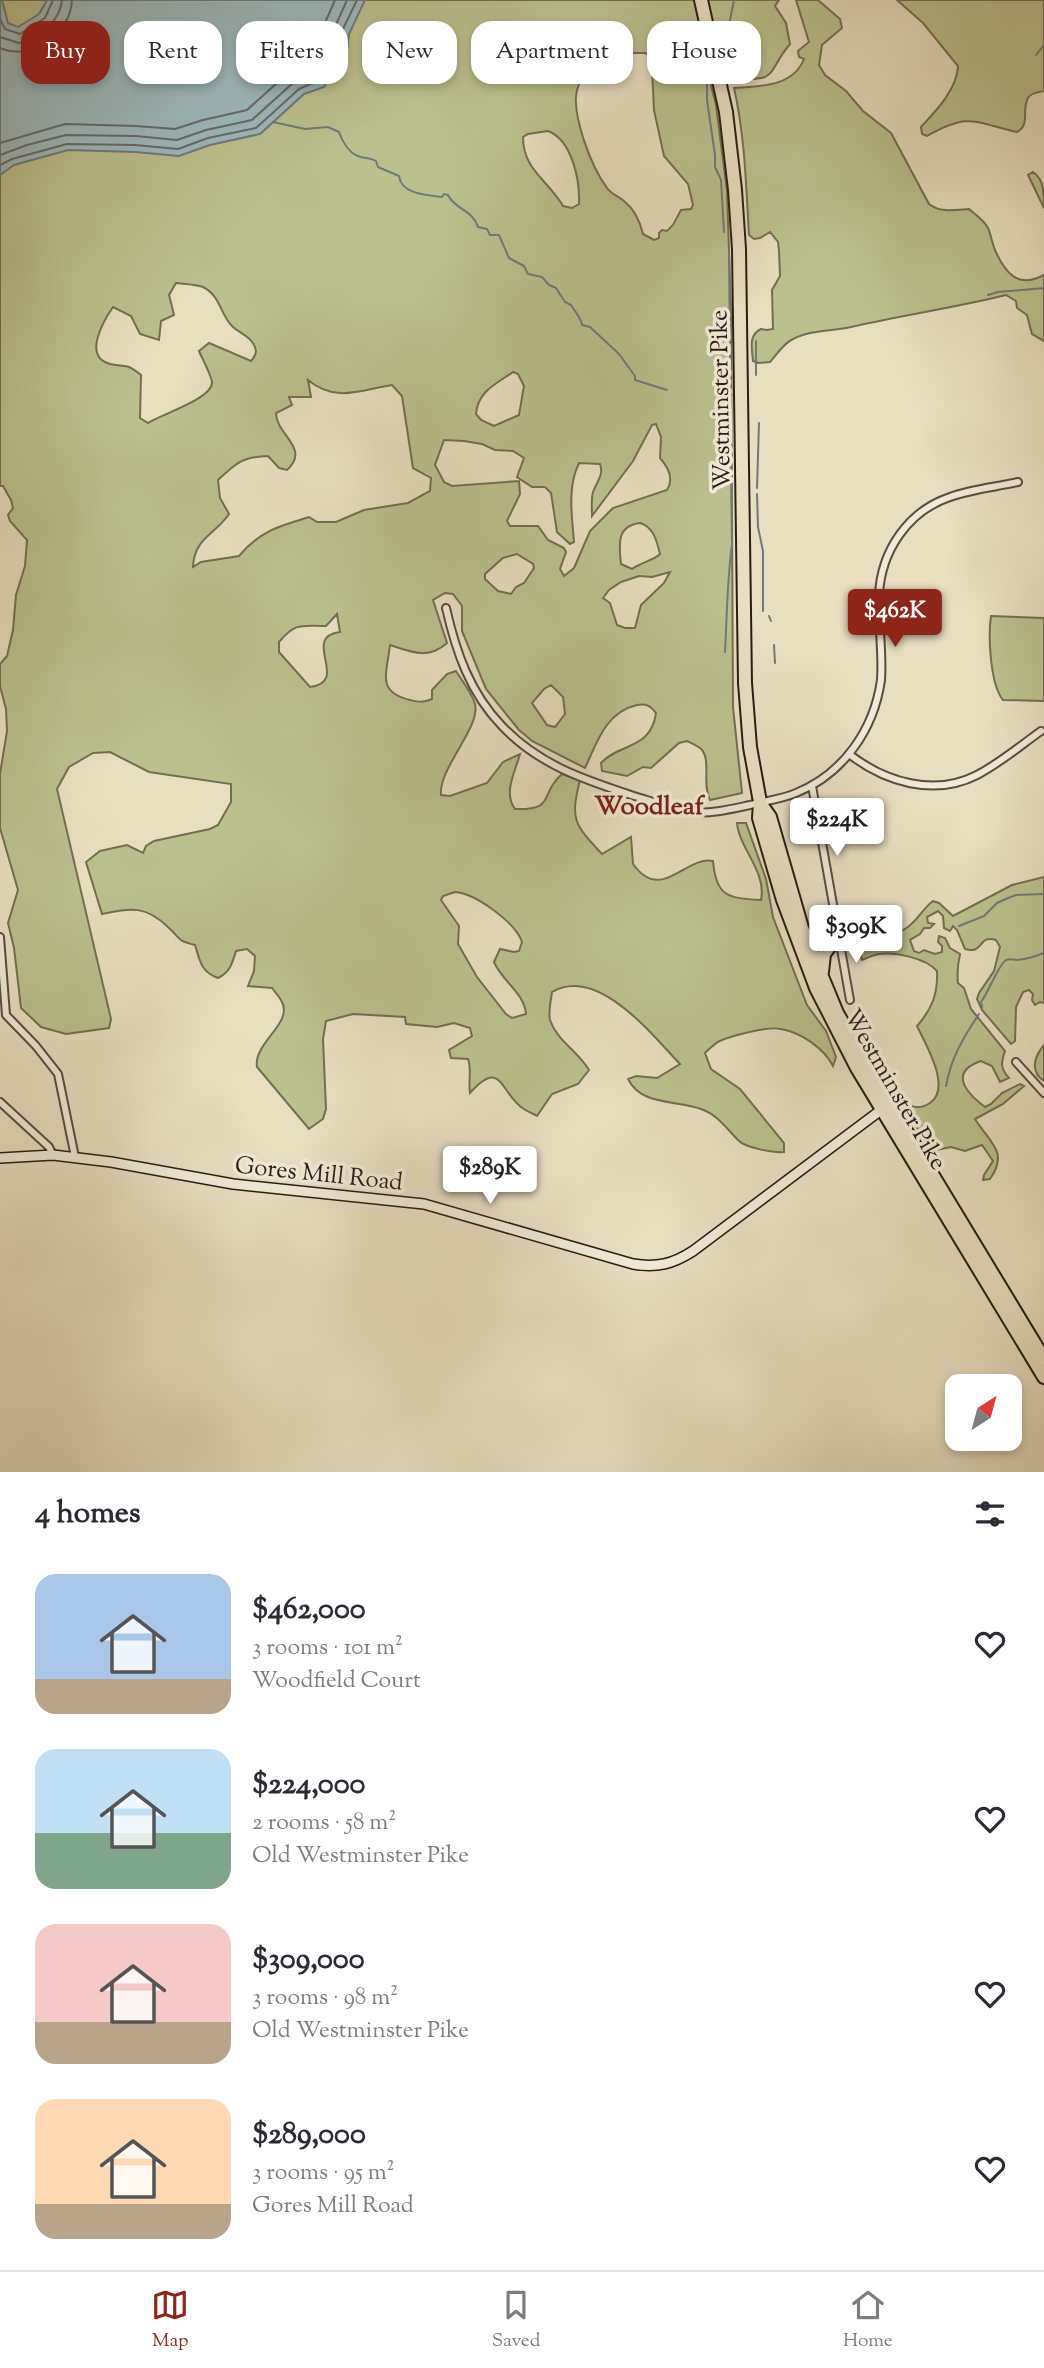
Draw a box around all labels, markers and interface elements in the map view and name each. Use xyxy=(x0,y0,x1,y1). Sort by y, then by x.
chip: Buy xyxy=(21,21,110,84)
chip: Rent xyxy=(124,21,222,84)
chip: Filters xyxy=(236,21,348,84)
chip: New xyxy=(362,21,457,84)
chip: Apartment xyxy=(471,21,633,84)
chip: House xyxy=(647,21,761,84)
street label: Westminster Pike xyxy=(703,309,741,491)
pin: $462K xyxy=(846,590,944,649)
text: $462K xyxy=(864,595,926,628)
district label: Woodleaf xyxy=(594,789,706,826)
pin: $224K xyxy=(788,798,886,858)
text: $224K xyxy=(806,804,868,837)
pin: $309K xyxy=(807,906,905,965)
text: $309K xyxy=(825,911,887,944)
street label: Westminster Pike xyxy=(834,1003,954,1177)
pin: $289K xyxy=(441,1146,539,1206)
street label: Gores Mill Road xyxy=(233,1149,405,1201)
text: $289K xyxy=(459,1152,521,1185)
north arrow xyxy=(945,1374,1022,1451)
map controls xyxy=(945,1374,1022,1451)
text: 4 homes xyxy=(35,1493,141,1536)
icon: filters xyxy=(971,1495,1009,1533)
text: $462,000 xyxy=(252,1589,366,1632)
icon: home xyxy=(91,1602,175,1686)
icon: heart xyxy=(971,1625,1009,1663)
text: 3 rooms · 101 m² xyxy=(252,1632,403,1665)
text: Woodfield Court xyxy=(252,1665,421,1698)
text: $224,000 xyxy=(252,1764,365,1807)
icon: home xyxy=(91,1777,175,1861)
icon: heart xyxy=(971,1800,1009,1838)
text: 2 rooms · 58 m² xyxy=(252,1807,396,1840)
text: Old Westminster Pike xyxy=(252,1840,469,1873)
text: $309,000 xyxy=(252,1939,365,1982)
icon: home xyxy=(91,1952,175,2036)
icon: heart xyxy=(971,1975,1009,2013)
text: 3 rooms · 98 m² xyxy=(252,1982,398,2015)
text: Old Westminster Pike xyxy=(252,2015,469,2048)
text: $289,000 xyxy=(252,2114,366,2157)
icon: home xyxy=(91,2127,175,2211)
icon: heart xyxy=(971,2150,1009,2188)
text: 3 rooms · 95 m² xyxy=(252,2157,395,2190)
text: Gores Mill Road xyxy=(252,2190,414,2223)
tab: Map xyxy=(151,2286,189,2355)
tab: Saved xyxy=(492,2286,540,2355)
tab: Home xyxy=(843,2286,893,2355)

